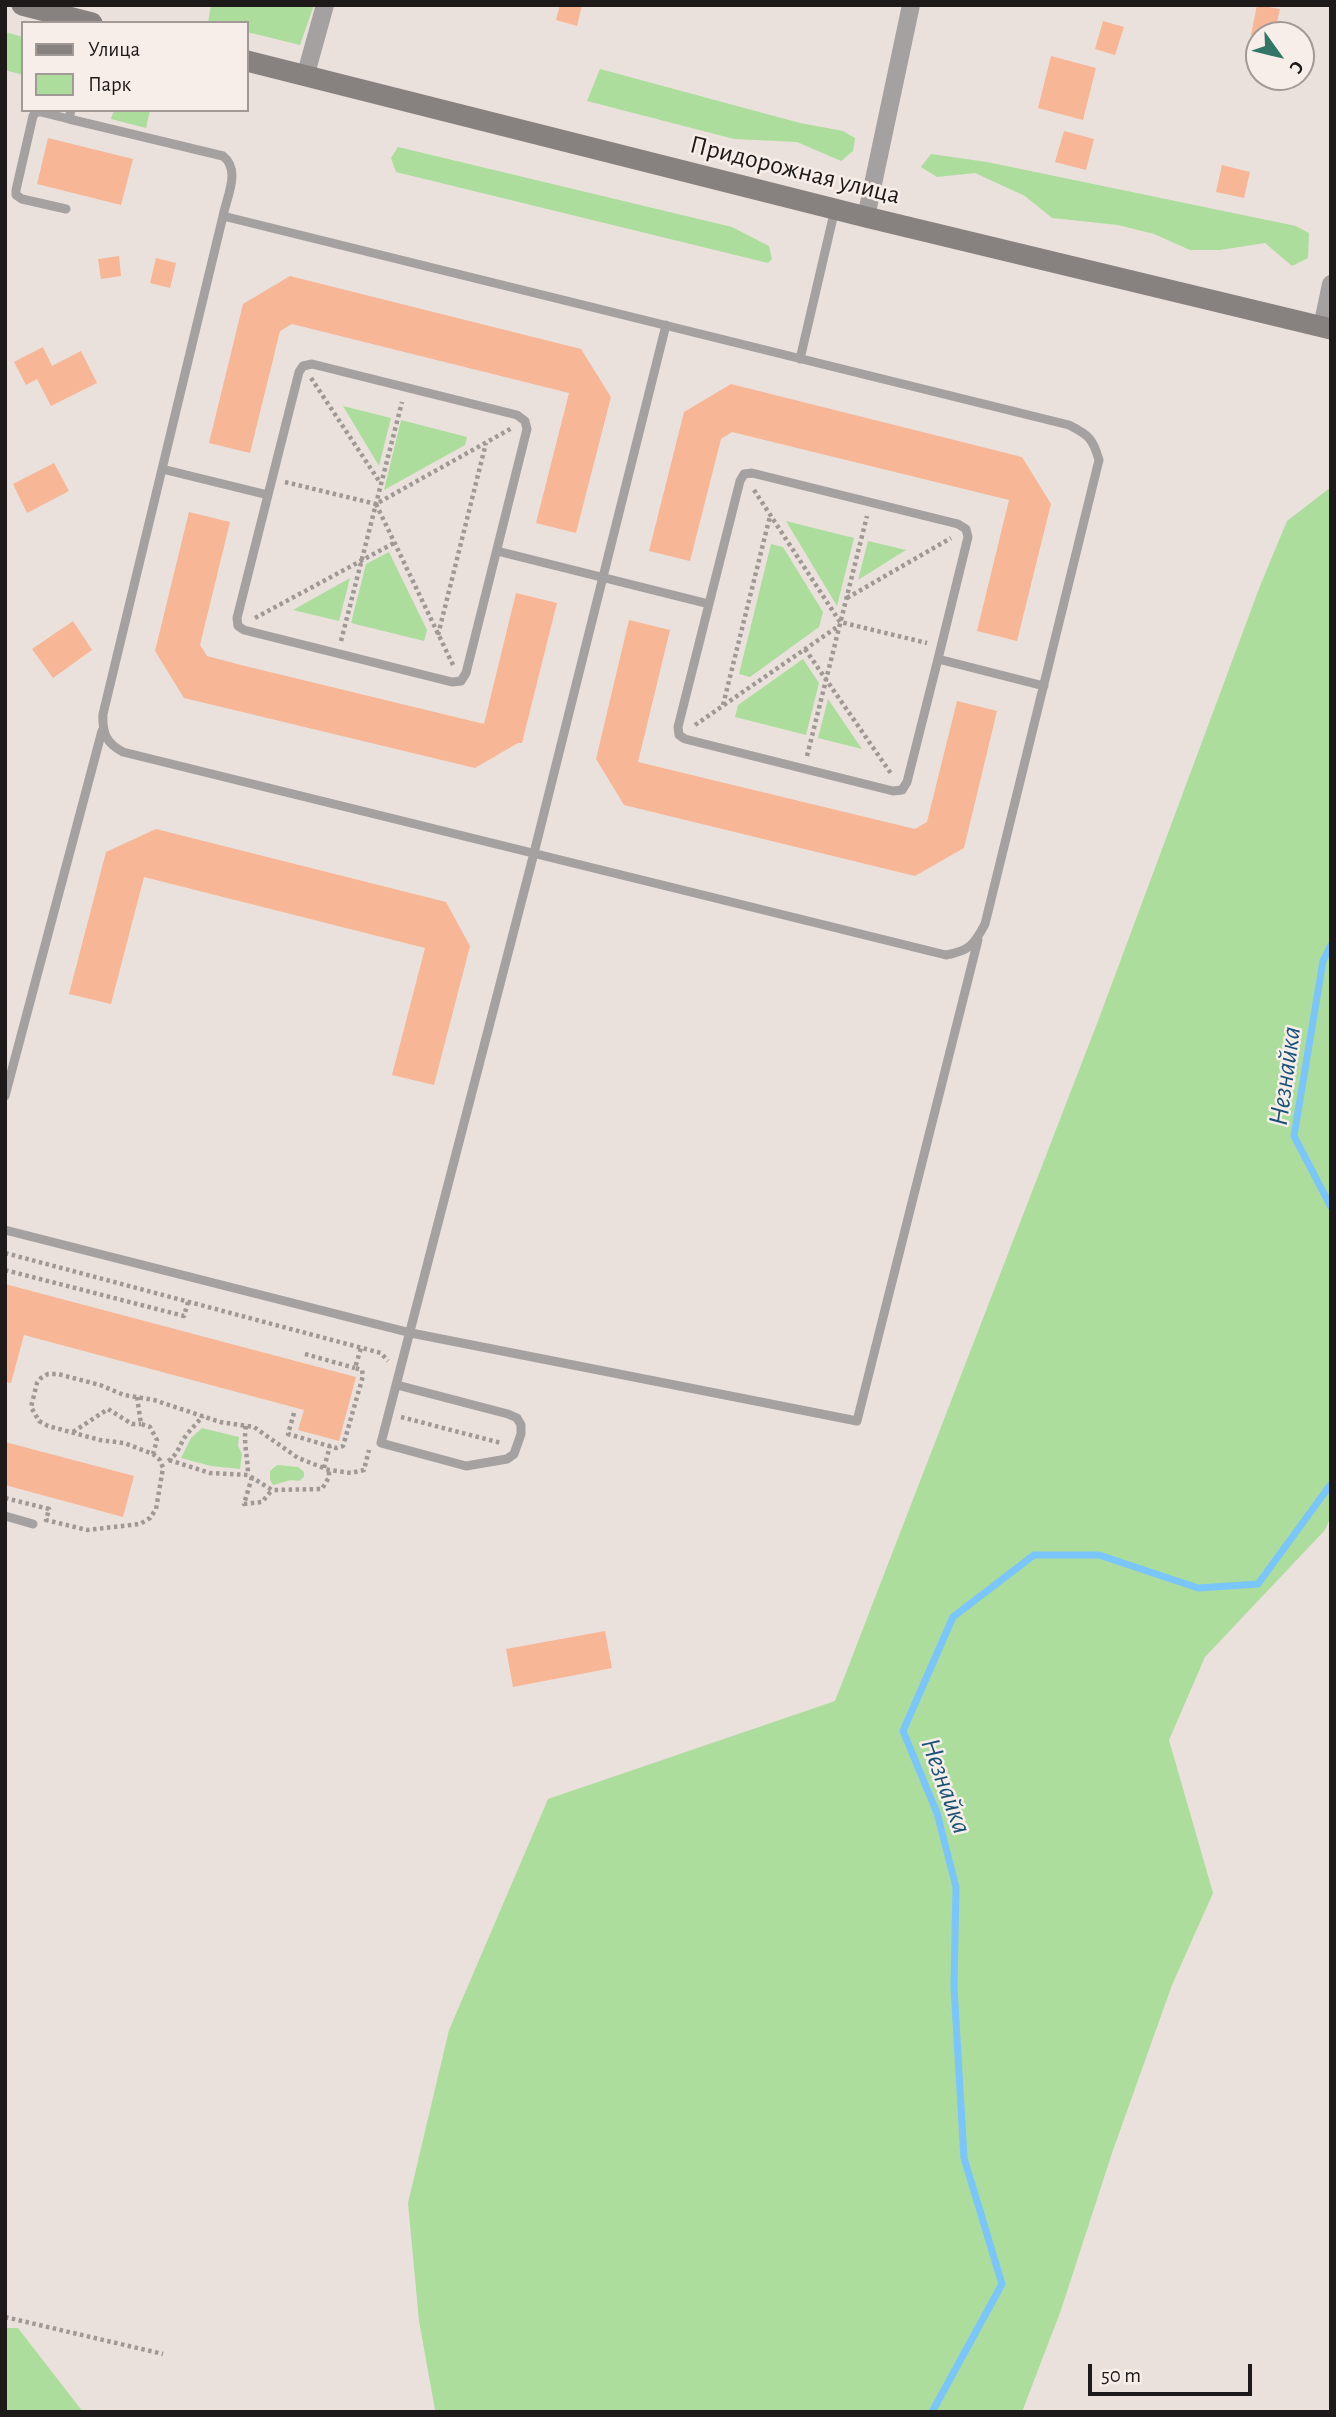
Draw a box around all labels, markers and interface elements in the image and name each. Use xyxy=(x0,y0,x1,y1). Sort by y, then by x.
legend xyxy=(21,21,248,112)
north arrow xyxy=(1245,21,1315,91)
text: Улица xyxy=(88,39,140,60)
text: С xyxy=(1285,57,1307,77)
text: Парк xyxy=(88,74,131,95)
street label: Придорожная улица xyxy=(687,129,903,211)
water label: Незнайка xyxy=(1261,1024,1309,1128)
water label: Незнайка xyxy=(913,1734,979,1838)
scale bar xyxy=(1091,2350,1256,2394)
text: 50 m xyxy=(1101,2365,1141,2386)

